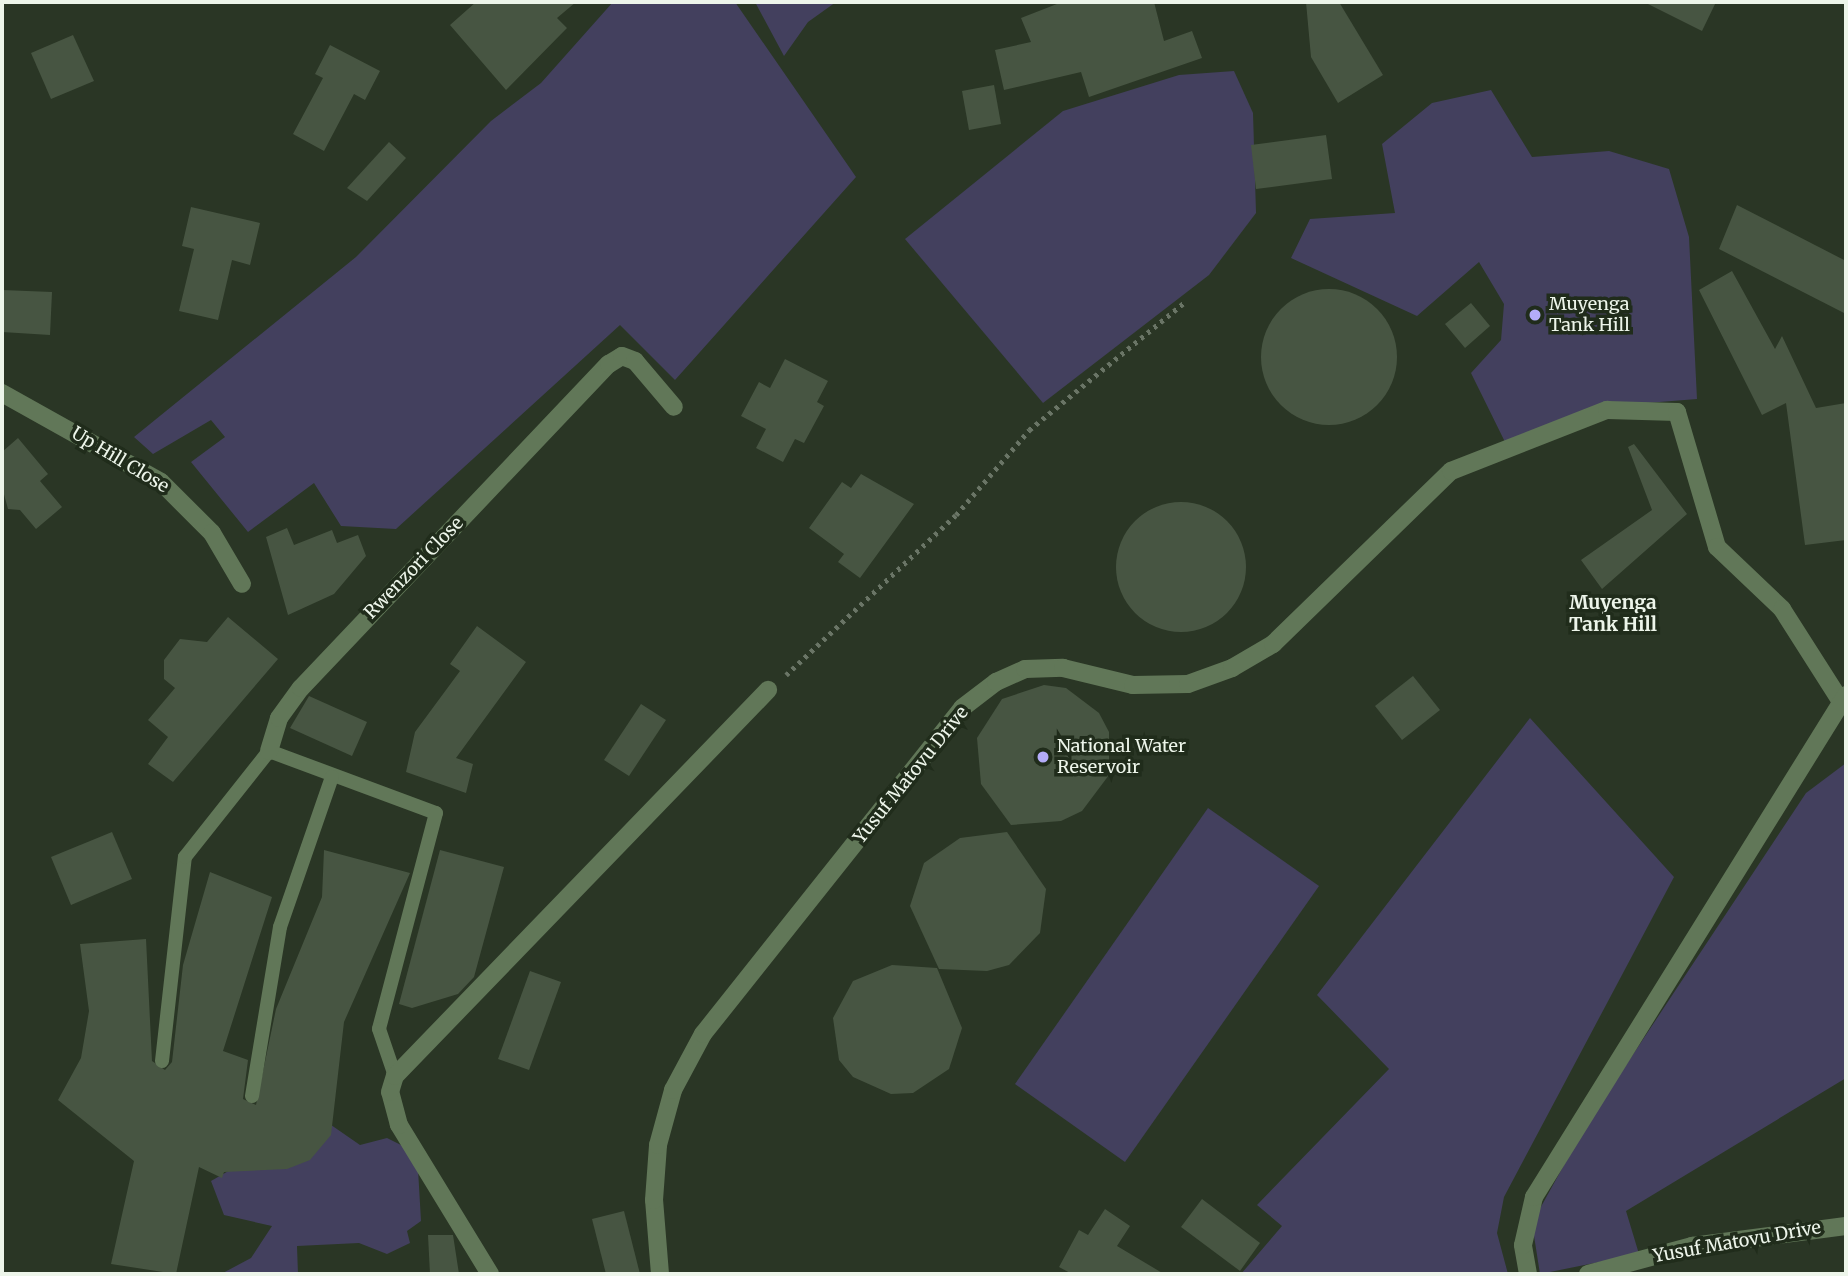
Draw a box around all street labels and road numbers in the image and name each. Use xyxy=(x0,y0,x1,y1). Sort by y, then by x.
street label: Up Hill Close xyxy=(67,422,173,498)
street label: Rwenzori Close xyxy=(360,513,468,623)
street label: Yusuf Matovu Drive xyxy=(849,702,973,848)
street label: Yusuf Matovu Drive xyxy=(1651,1217,1823,1267)

